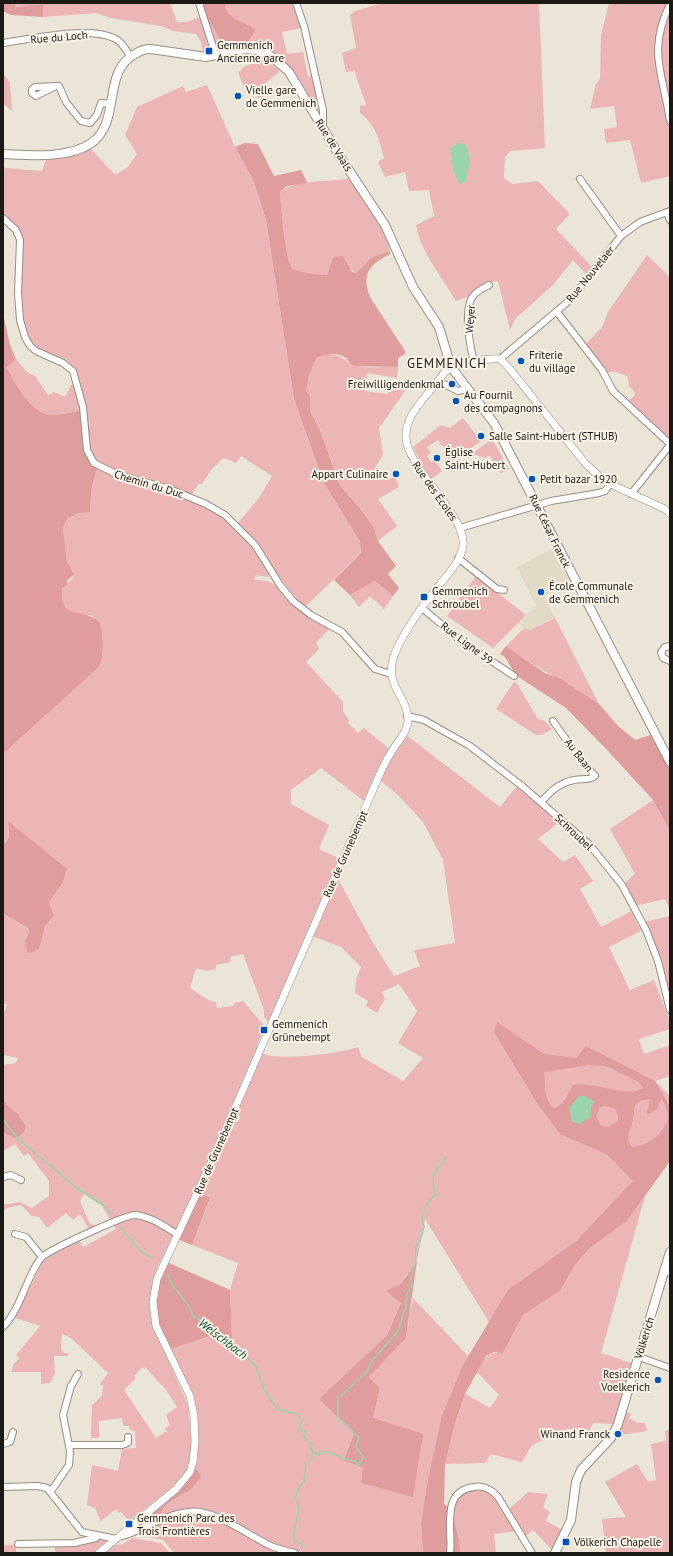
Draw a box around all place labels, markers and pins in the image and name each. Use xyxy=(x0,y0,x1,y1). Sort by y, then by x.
place label: Gemmenich Ancienne gare xyxy=(217,38,285,65)
marker: Gemmenich Ancienne gare xyxy=(204,46,214,56)
place label: Vielle gare de Gemmenich xyxy=(245,83,316,110)
marker: Vielle gare de Gemmenich xyxy=(233,91,243,101)
place label: Friterie du village xyxy=(529,348,576,375)
marker: Friterie du village xyxy=(516,356,526,366)
place label: Freiwilligendenkmal xyxy=(348,377,445,391)
marker: Freiwilligendenkmal xyxy=(447,379,457,389)
place label: Au Fournil des compagnons xyxy=(464,388,543,415)
marker: Au Fournil des compagnons xyxy=(451,396,461,406)
place label: Salle Saint-Hubert (STHUB) xyxy=(489,429,618,443)
marker: Salle Saint-Hubert (STHUB) xyxy=(476,431,486,441)
place label: Église Saint-Hubert xyxy=(445,445,506,472)
marker: Église Saint-Hubert xyxy=(432,453,442,463)
place label: Appart Culinaire xyxy=(312,467,388,481)
marker: Appart Culinaire xyxy=(391,469,401,479)
place label: Petit bazar 1920 xyxy=(540,472,617,486)
marker: Petit bazar 1920 xyxy=(527,474,537,484)
place label: École Communale de Gemmenich xyxy=(549,579,634,606)
place label: Gemmenich Schroubel xyxy=(432,584,488,611)
marker: École Communale de Gemmenich xyxy=(536,587,546,597)
marker: Gemmenich Schroubel xyxy=(419,592,429,602)
place label: Gemmenich Grünebempt xyxy=(272,1017,330,1044)
marker: Gemmenich Grünebempt xyxy=(259,1025,269,1035)
place label: Residence Voelkerich xyxy=(600,1367,650,1394)
marker: Residence Voelkerich xyxy=(653,1375,663,1385)
place label: Winand Franck xyxy=(540,1427,611,1441)
marker: Winand Franck xyxy=(613,1429,623,1439)
place label: Gemmenich Parc des Trois Frontières xyxy=(137,1511,235,1538)
marker: Gemmenich Parc des Trois Frontières xyxy=(124,1519,134,1529)
place label: Völkerich Chapelle xyxy=(573,1535,662,1549)
marker: Völkerich Chapelle xyxy=(561,1537,571,1547)

